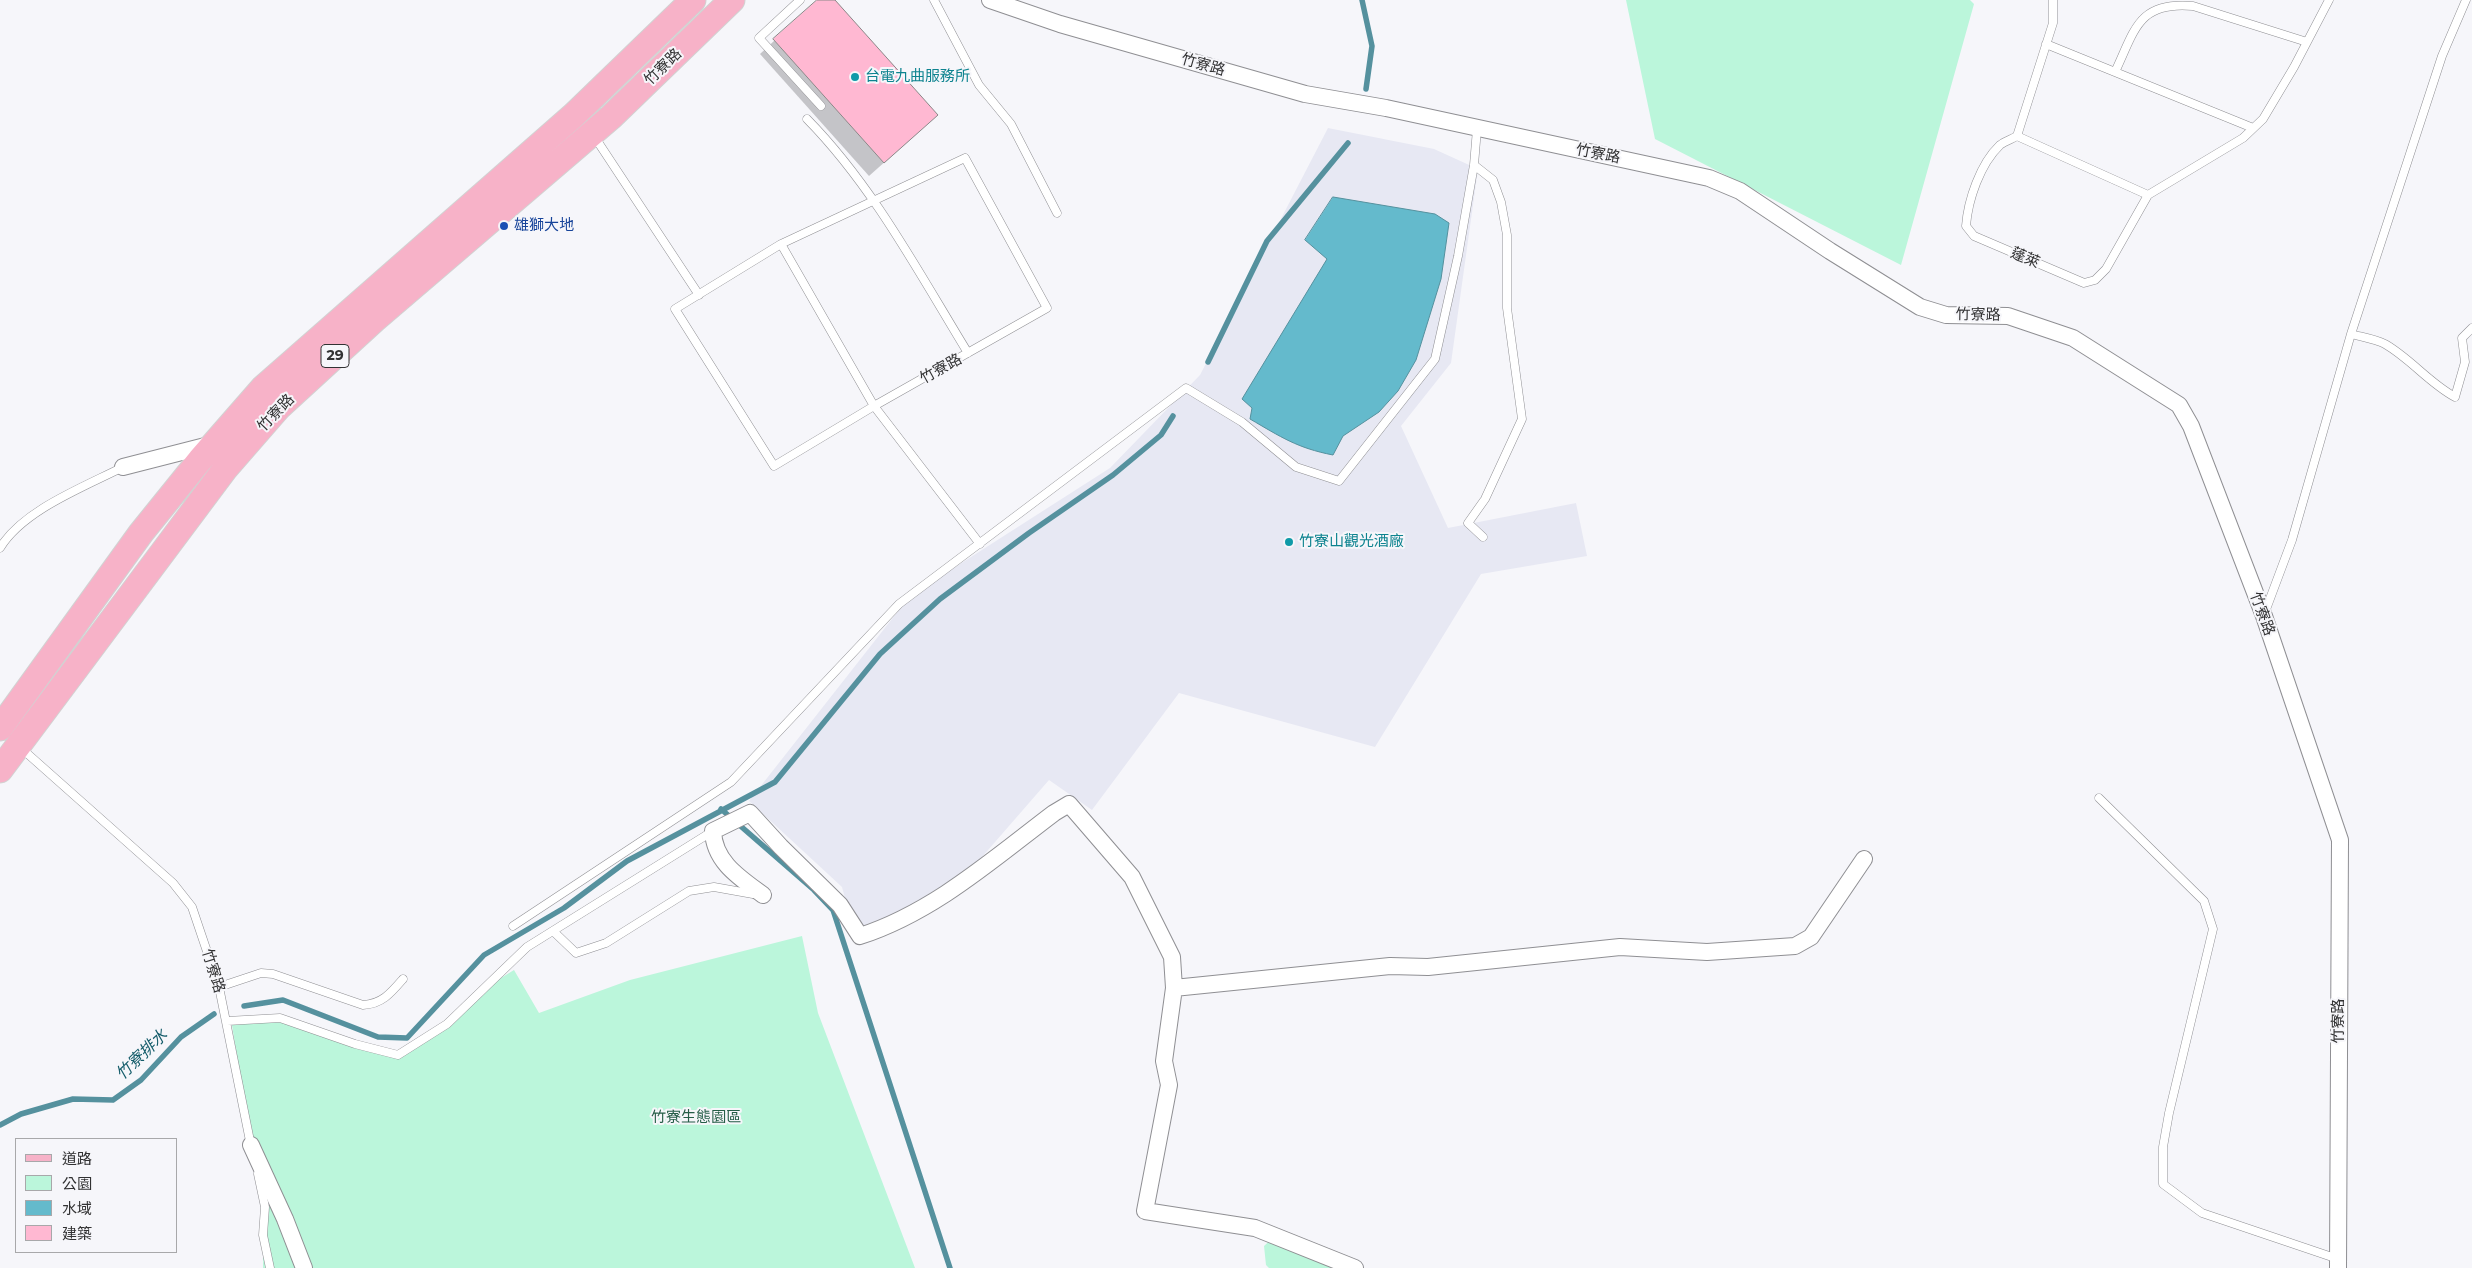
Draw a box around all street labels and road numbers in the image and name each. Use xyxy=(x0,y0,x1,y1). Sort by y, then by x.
street label: 竹寮路 xyxy=(641,45,685,89)
street label: 竹寮路 xyxy=(1179,50,1227,80)
street label: 竹寮路 xyxy=(1574,141,1622,167)
street label: 蓬萊 xyxy=(2008,244,2042,272)
street label: 竹寮路 xyxy=(1955,306,2001,324)
road number: 29 xyxy=(321,344,349,368)
street label: 竹寮路 xyxy=(917,350,965,388)
street label: 竹寮路 xyxy=(254,391,298,435)
street label: 竹寮路 xyxy=(2246,590,2278,638)
street label: 竹寮路 xyxy=(198,947,228,995)
street label: 竹寮路 xyxy=(2330,999,2348,1043)

